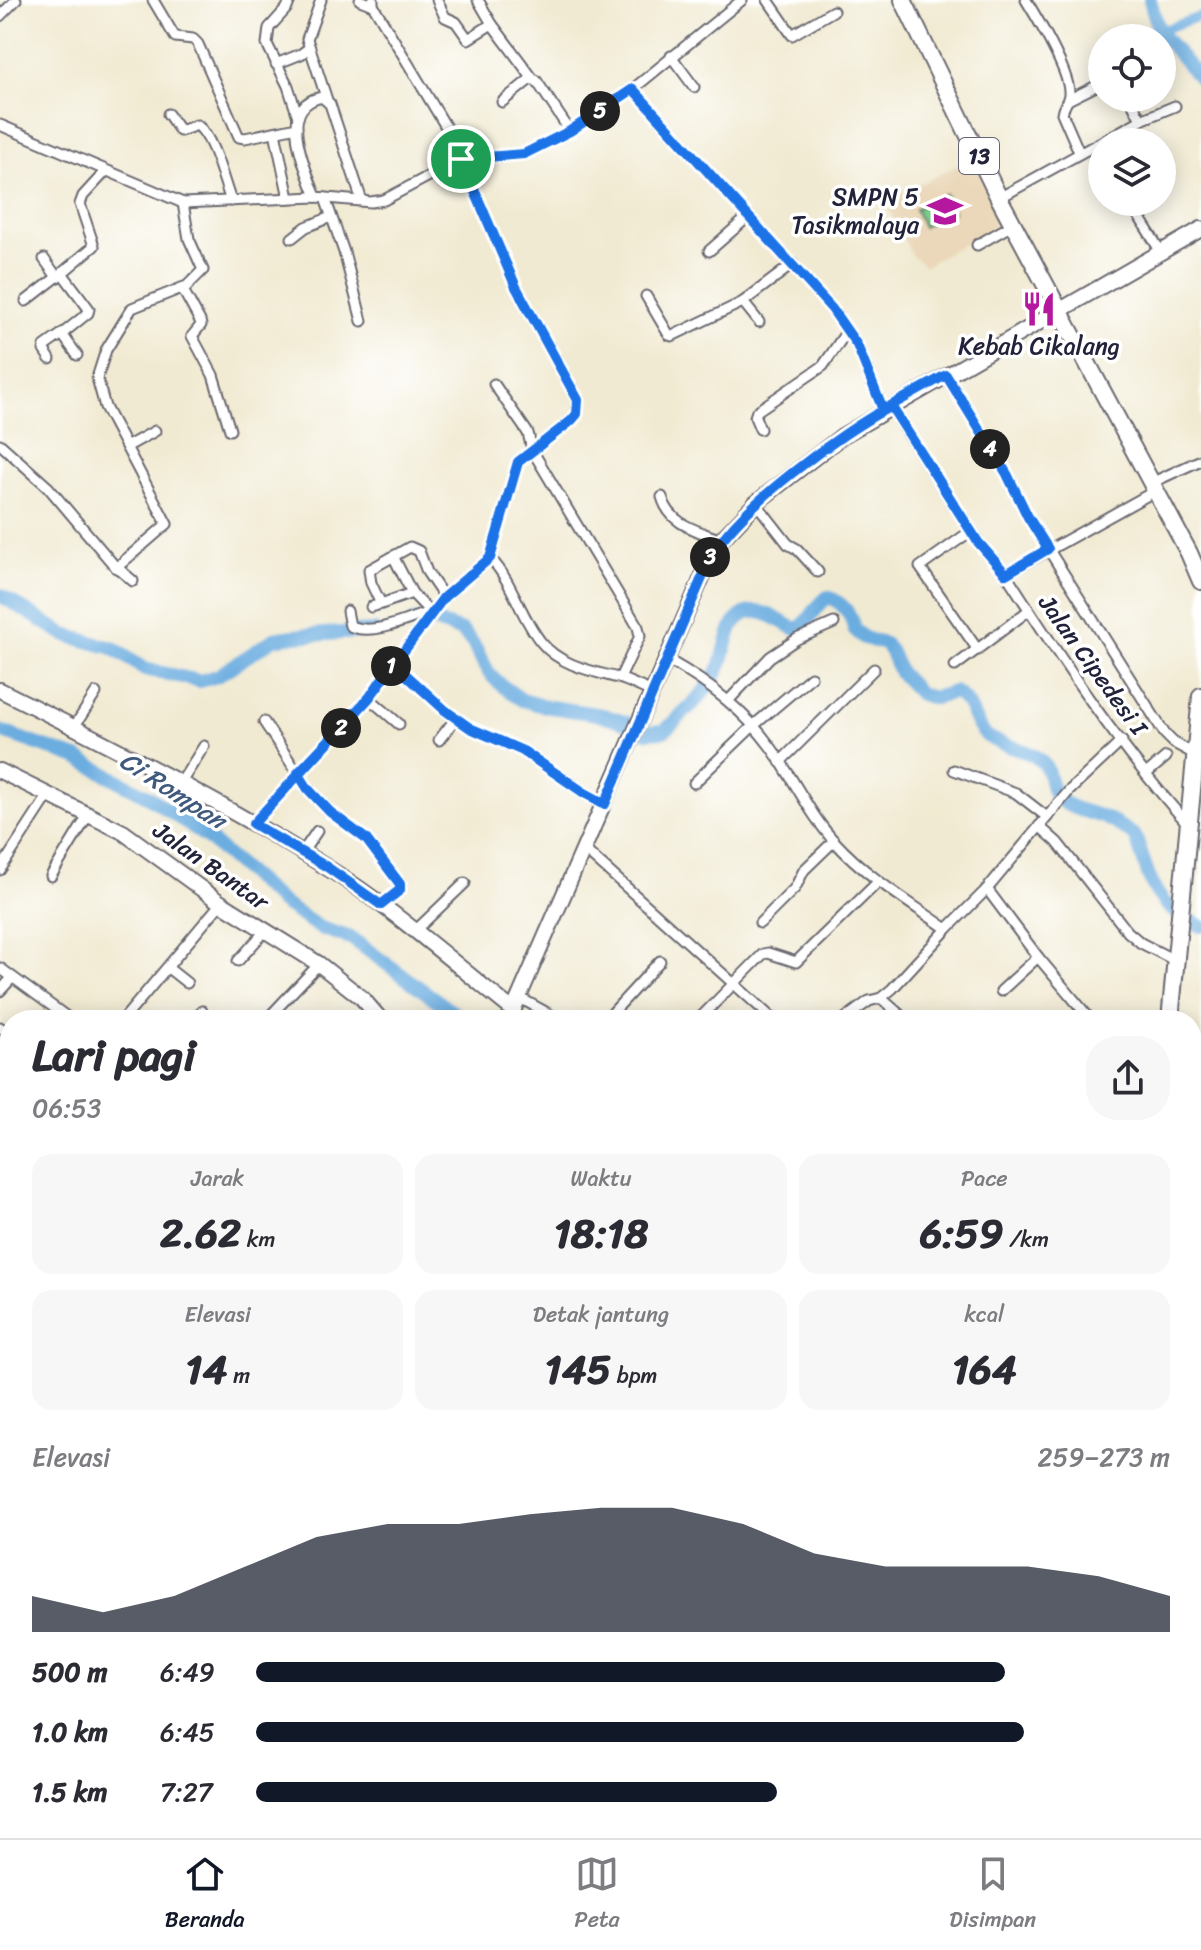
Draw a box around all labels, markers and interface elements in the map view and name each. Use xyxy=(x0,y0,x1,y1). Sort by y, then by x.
map controls xyxy=(1088,24,1176,216)
button: locate xyxy=(1088,24,1176,112)
pin: 5 xyxy=(580,91,620,131)
text: 5 xyxy=(593,91,607,130)
pin xyxy=(427,125,495,193)
button: layers xyxy=(1088,128,1176,216)
icon: arrive xyxy=(439,137,483,181)
road number: 13 xyxy=(959,138,999,174)
place label: SMPN 5 Tasikmalaya xyxy=(791,176,920,246)
school or university icon: SMPN 5 Tasikmalaya xyxy=(926,192,964,230)
restaurant icon: Kebab Cikalang xyxy=(1020,290,1058,328)
place label: Kebab Cikalang xyxy=(958,325,1120,367)
pin: 4 xyxy=(970,429,1010,469)
text: 4 xyxy=(983,429,997,468)
pin: 3 xyxy=(690,537,730,577)
text: 3 xyxy=(704,537,716,576)
street label: Jalan Cipedesi I xyxy=(1027,585,1160,746)
pin: 1 xyxy=(371,646,411,686)
text: 1 xyxy=(386,646,396,685)
pin: 2 xyxy=(321,708,361,748)
text: 2 xyxy=(335,708,347,747)
water label: Ci Rompan xyxy=(110,738,238,844)
street label: Jalan Bantar xyxy=(143,810,280,923)
text: Lari pagi xyxy=(32,1016,196,1094)
button: share xyxy=(1086,1036,1170,1120)
text: 06:53 xyxy=(32,1085,101,1131)
text: Jarak xyxy=(191,1159,244,1198)
text: Waktu xyxy=(570,1159,632,1198)
text: Pace xyxy=(961,1159,1008,1198)
text: 2.62 xyxy=(160,1198,241,1269)
text: 18:18 xyxy=(554,1198,648,1269)
text: 6:59 xyxy=(920,1198,1004,1269)
text: km xyxy=(241,1220,275,1259)
text: /km xyxy=(1004,1220,1049,1259)
text: Elevasi xyxy=(185,1295,251,1334)
text: Detak jantung xyxy=(533,1295,669,1334)
text: kcal xyxy=(964,1295,1004,1334)
text: 14 xyxy=(185,1334,227,1405)
text: 145 xyxy=(545,1334,611,1405)
text: 164 xyxy=(952,1334,1017,1405)
text: m xyxy=(227,1356,250,1395)
text: bpm xyxy=(611,1356,657,1395)
text: Elevasi xyxy=(32,1434,110,1480)
text: 259–273 m xyxy=(1038,1434,1170,1480)
text: 500 m xyxy=(32,1649,107,1695)
text: 6:49 xyxy=(160,1649,215,1695)
text: 1.0 km xyxy=(32,1709,108,1755)
text: 6:45 xyxy=(160,1709,215,1755)
text: 1.5 km xyxy=(32,1769,107,1815)
text: 7:27 xyxy=(160,1769,213,1815)
tab: Beranda xyxy=(165,1852,245,1939)
tab: Peta xyxy=(574,1852,620,1939)
tab: Disimpan xyxy=(949,1852,1036,1939)

